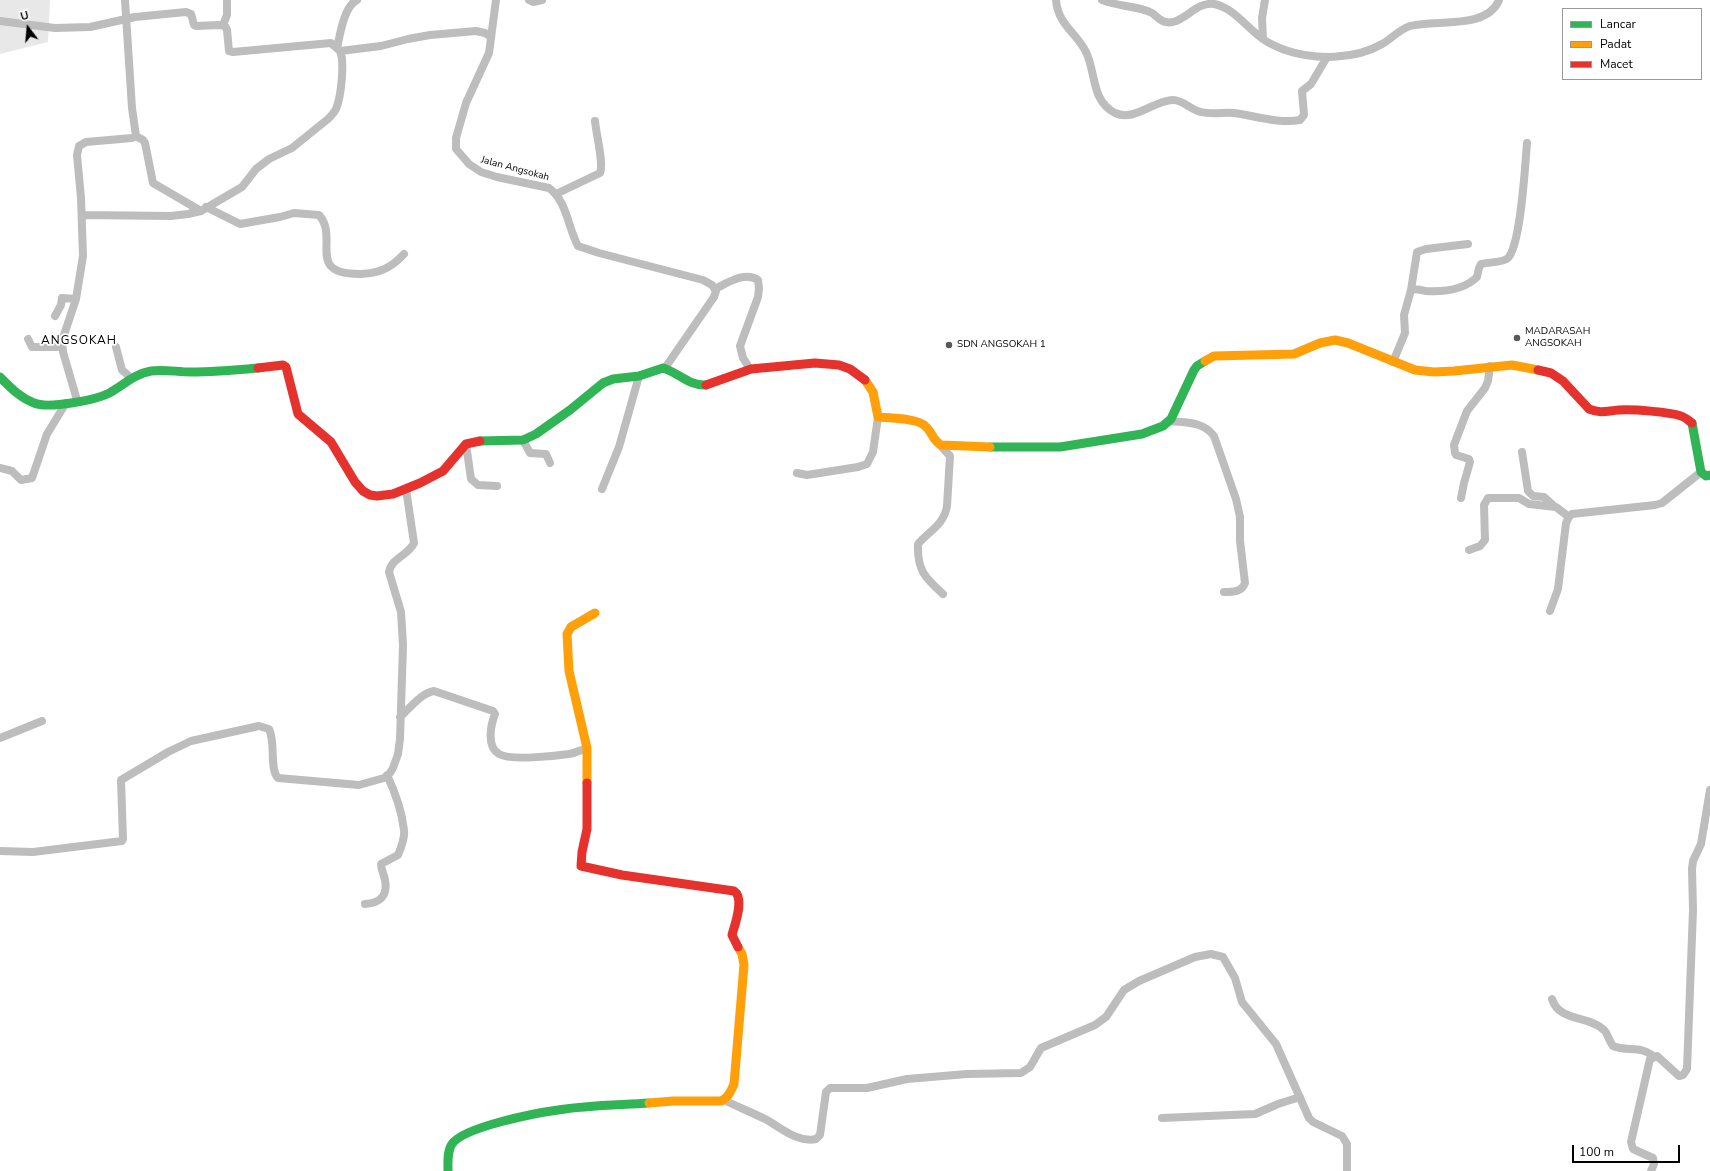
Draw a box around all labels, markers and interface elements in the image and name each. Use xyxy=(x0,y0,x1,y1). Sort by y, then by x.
north arrow xyxy=(8,8,48,48)
text: U xyxy=(19,8,31,24)
legend xyxy=(1562,8,1702,80)
text: Lancar xyxy=(1600,16,1636,32)
text: Padat xyxy=(1600,36,1631,52)
text: Macet xyxy=(1600,56,1633,72)
street label: Jalan Angsokah xyxy=(480,154,550,184)
place label: MADARASAH ANGSOKAH xyxy=(1525,326,1590,350)
marker: MADARASAH ANGSOKAH xyxy=(1512,333,1522,343)
district label: ANGSOKAH xyxy=(41,334,117,348)
place label: SDN ANGSOKAH 1 xyxy=(957,339,1046,351)
marker: SDN ANGSOKAH 1 xyxy=(944,340,954,350)
scale bar xyxy=(1574,1137,1682,1163)
text: 100 m xyxy=(1579,1144,1614,1160)

